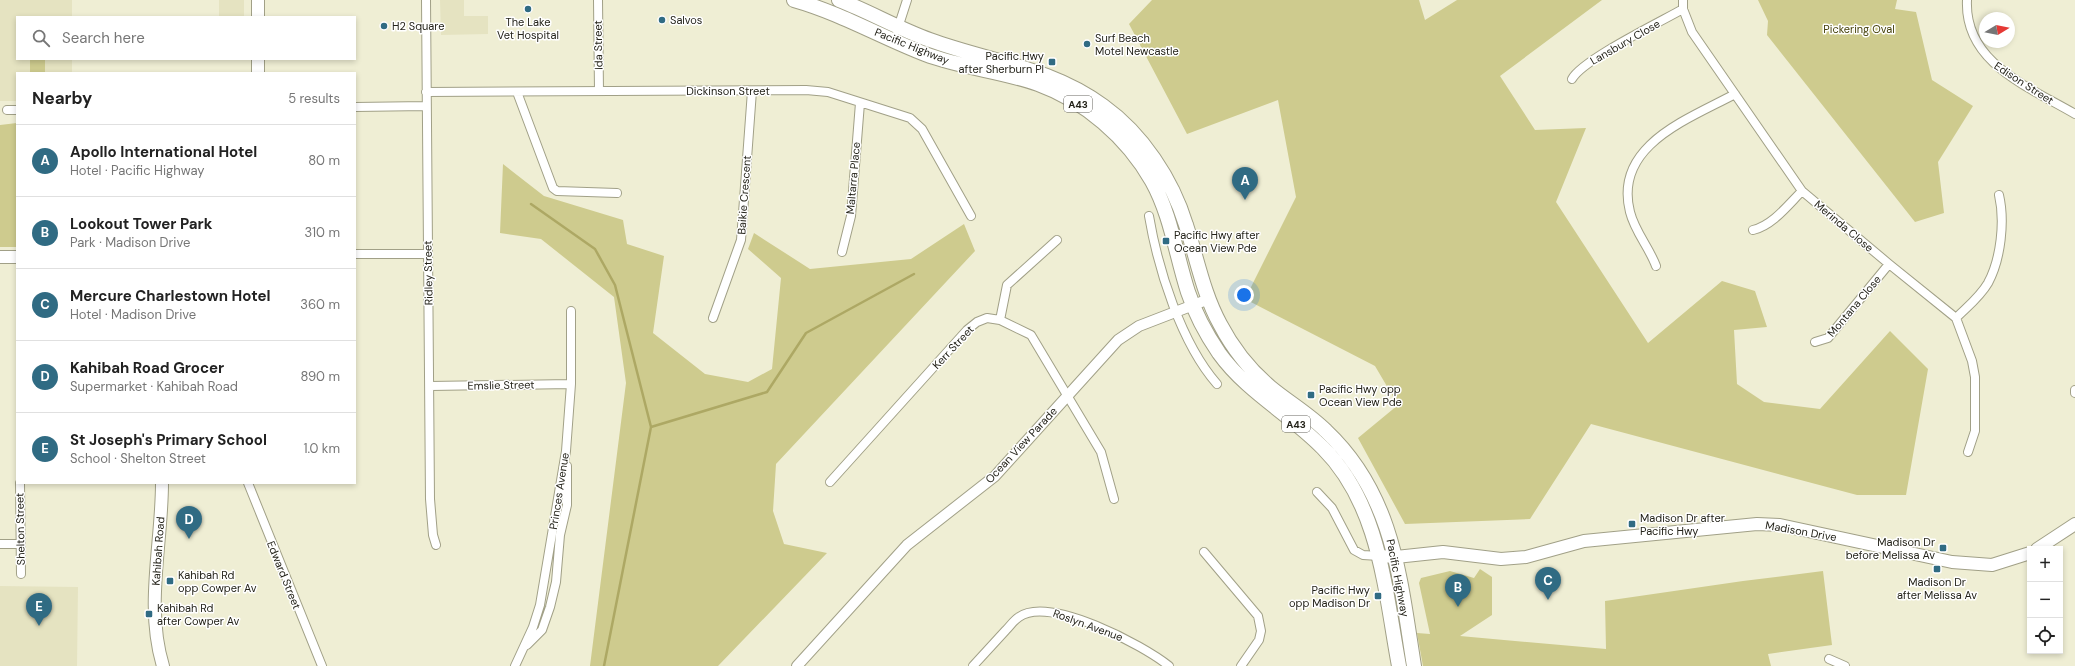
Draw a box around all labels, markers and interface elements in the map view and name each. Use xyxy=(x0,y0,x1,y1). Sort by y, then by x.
marker: The Lake Vet Hospital xyxy=(523,4,533,14)
north arrow xyxy=(1979,12,2015,48)
place label: Salvos xyxy=(670,13,702,27)
place label: The Lake Vet Hospital xyxy=(497,15,559,42)
marker: Salvos xyxy=(657,15,667,25)
search box xyxy=(16,16,356,60)
street label: Lansbury Close xyxy=(1587,16,1663,68)
place label: H2 Square xyxy=(392,19,444,33)
street label: Ida Street xyxy=(591,20,605,70)
marker: H2 Square xyxy=(379,21,389,31)
park label: Pickering Oval xyxy=(1823,22,1895,36)
street label: Pacific Highway xyxy=(873,25,951,67)
icon: search xyxy=(30,27,52,49)
text: Search here xyxy=(62,28,145,48)
place label: Surf Beach Motel Newcastle xyxy=(1095,31,1179,58)
marker: Surf Beach Motel Newcastle xyxy=(1082,39,1092,49)
place label: Pacific Hwy after Sherburn Pl xyxy=(959,49,1044,76)
marker: Pacific Hwy after Sherburn Pl xyxy=(1047,57,1057,67)
street label: Edison Street xyxy=(1992,59,2056,107)
street label: Dickinson Street xyxy=(686,84,770,98)
text: Nearby xyxy=(32,87,92,109)
text: 5 results xyxy=(288,90,340,107)
road number: A43 xyxy=(1064,96,1092,112)
street label: Maltarra Place xyxy=(843,141,863,215)
text: Apollo International Hotel xyxy=(70,142,257,162)
text: A xyxy=(40,152,50,169)
text: 80 m xyxy=(308,152,340,169)
street label: Baikie Crescent xyxy=(734,155,754,235)
text: Hotel · Pacific Highway xyxy=(70,162,205,179)
pin: A xyxy=(1232,167,1258,200)
street label: Merinda Close xyxy=(1812,197,1876,255)
text: Lookout Tower Park xyxy=(70,214,212,234)
text: B xyxy=(41,224,49,241)
text: 310 m xyxy=(305,224,340,241)
place label: Pacific Hwy after Ocean View Pde xyxy=(1174,228,1260,255)
text: Park · Madison Drive xyxy=(70,234,190,251)
marker: Pacific Hwy after Ocean View Pde xyxy=(1161,236,1171,246)
street label: Ridley Street xyxy=(420,240,436,306)
street label: Montana Close xyxy=(1824,272,1884,340)
your location xyxy=(1234,285,1254,305)
text: Mercure Charlestown Hotel xyxy=(70,286,270,306)
text: C xyxy=(40,296,50,313)
text: 360 m xyxy=(300,296,340,313)
text: Hotel · Madison Drive xyxy=(70,306,196,323)
street label: Kerr Street xyxy=(929,322,977,372)
text: Kahibah Road Grocer xyxy=(70,358,224,378)
text: D xyxy=(40,368,50,385)
text: 890 m xyxy=(300,368,340,385)
street label: Emslie Street xyxy=(467,377,535,393)
text: Supermarket · Kahibah Road xyxy=(70,378,238,395)
place label: Pacific Hwy opp Ocean View Pde xyxy=(1319,382,1402,409)
marker: Pacific Hwy opp Ocean View Pde xyxy=(1306,390,1316,400)
street label: Ocean View Parade xyxy=(982,404,1060,486)
road number: A43 xyxy=(1282,416,1310,432)
text: St Joseph's Primary School xyxy=(70,430,267,450)
text: E xyxy=(41,440,49,457)
text: 1.0 km xyxy=(303,440,340,457)
text: School · Shelton Street xyxy=(70,450,206,467)
street label: Princes Avenue xyxy=(546,451,572,531)
street label: Shelton Street xyxy=(12,493,28,565)
pin: D xyxy=(176,506,202,539)
place label: Madison Dr after Pacific Hwy xyxy=(1640,511,1725,538)
street label: Kahibah Road xyxy=(149,516,167,586)
street label: Madison Drive xyxy=(1764,518,1838,544)
marker: Madison Dr after Pacific Hwy xyxy=(1627,519,1637,529)
place label: Madison Dr before Melissa Av xyxy=(1846,535,1935,562)
street label: Pacific Highway xyxy=(1384,538,1412,618)
street label: Edward Street xyxy=(264,539,304,611)
marker: Madison Dr before Melissa Av xyxy=(1938,543,1948,553)
map controls xyxy=(2027,546,2063,654)
button: + xyxy=(2027,546,2063,582)
marker: Madison Dr after Melissa Av xyxy=(1932,564,1942,574)
pin: C xyxy=(1535,567,1561,600)
place label: Kahibah Rd opp Cowper Av xyxy=(178,568,257,595)
pin: B xyxy=(1445,574,1471,607)
place label: Madison Dr after Melissa Av xyxy=(1897,575,1977,602)
marker: Kahibah Rd opp Cowper Av xyxy=(165,576,175,586)
button: − xyxy=(2027,582,2063,618)
place label: Pacific Hwy opp Madison Dr xyxy=(1289,583,1370,610)
marker: Pacific Hwy opp Madison Dr xyxy=(1373,591,1383,601)
pin: E xyxy=(26,593,52,626)
place label: Kahibah Rd after Cowper Av xyxy=(157,601,240,628)
street label: Roslyn Avenue xyxy=(1051,606,1125,644)
marker: Kahibah Rd after Cowper Av xyxy=(144,609,154,619)
button: locate xyxy=(2027,618,2063,654)

